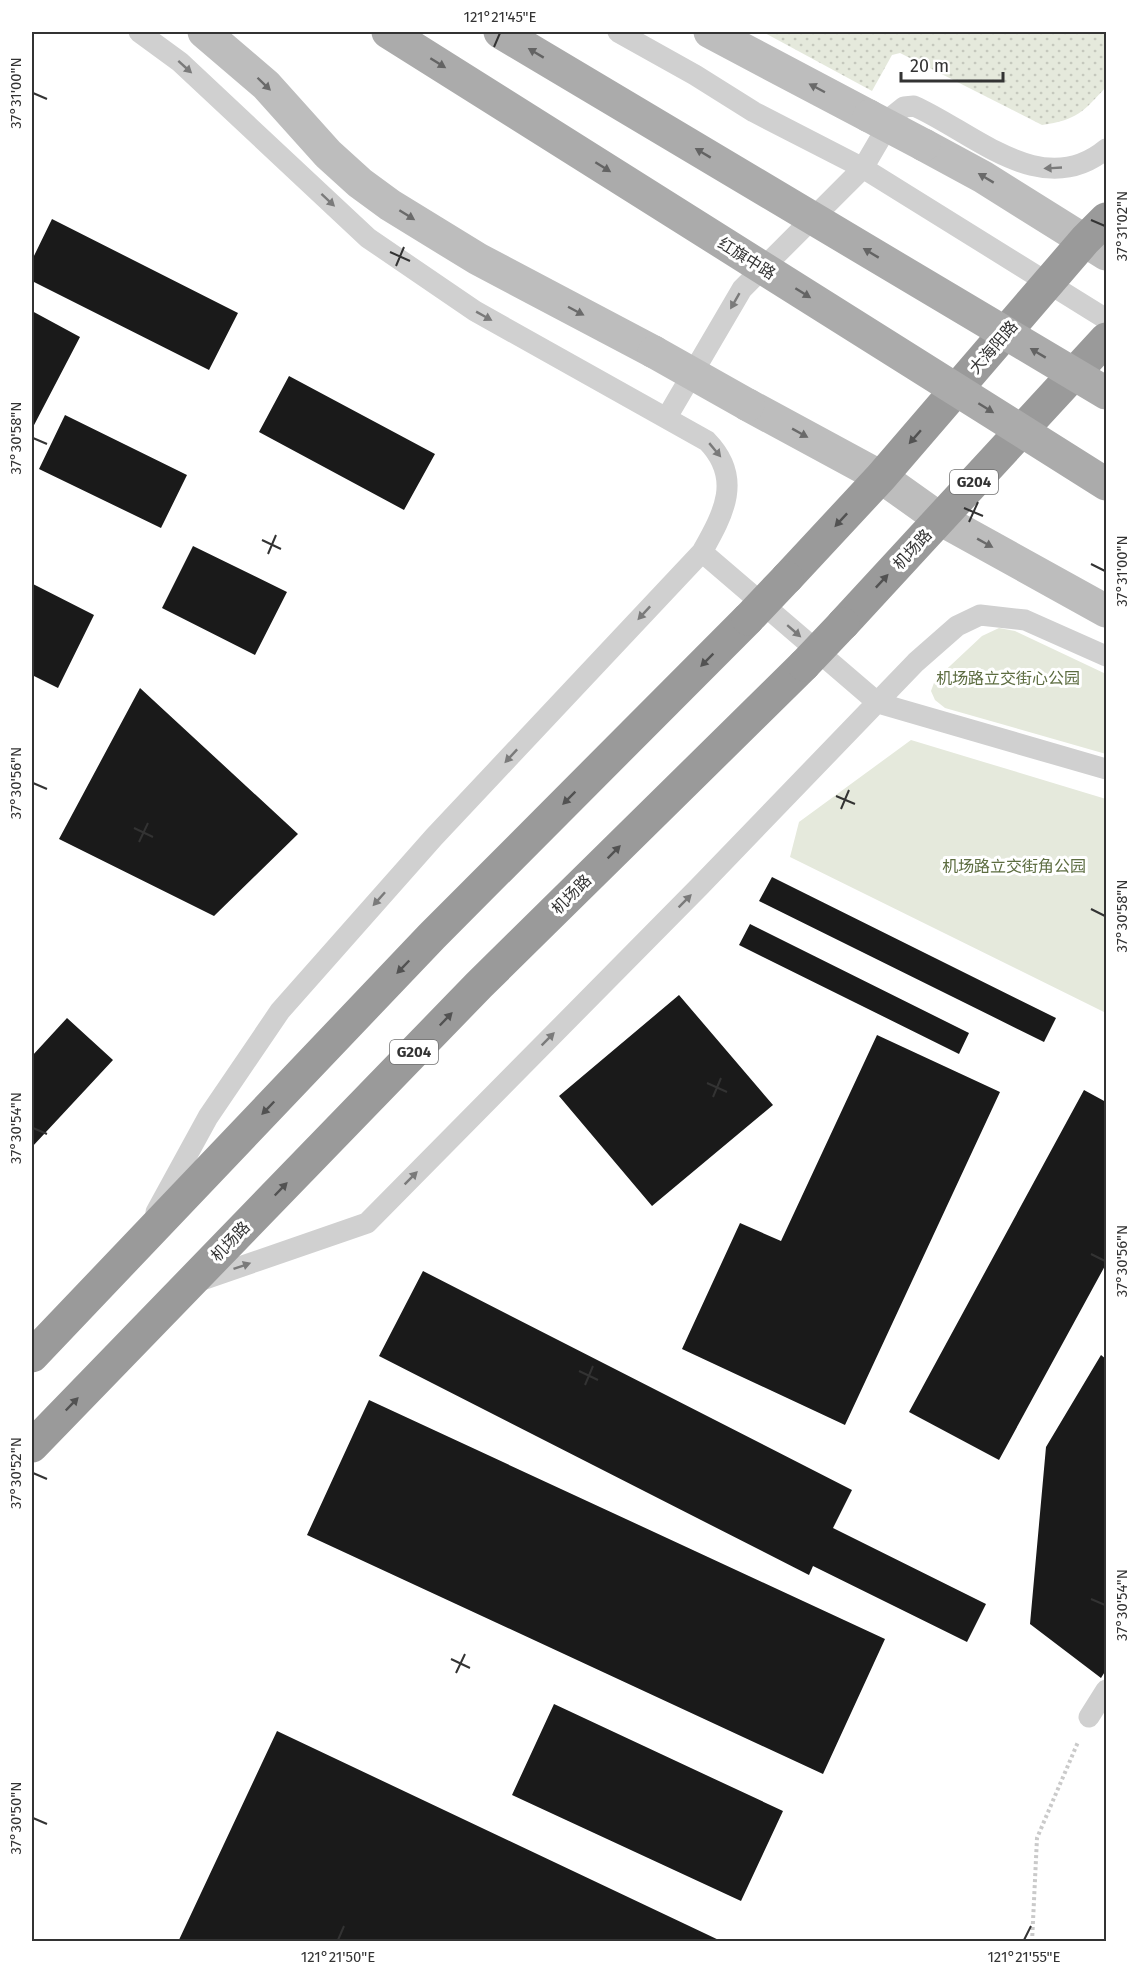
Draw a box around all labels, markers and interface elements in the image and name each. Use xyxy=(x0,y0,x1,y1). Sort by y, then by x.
text: 121°21'45"E xyxy=(463,8,537,26)
scale bar xyxy=(901,45,1003,83)
one-way arrow xyxy=(528,47,544,58)
text: 20 m xyxy=(910,55,949,77)
text: 37°31'00"N xyxy=(7,57,25,129)
one-way arrow xyxy=(430,57,446,68)
one-way arrow xyxy=(177,60,192,73)
one-way arrow xyxy=(256,77,270,91)
one-way arrow xyxy=(808,83,825,93)
one-way arrow xyxy=(695,147,711,158)
one-way arrow xyxy=(595,161,611,172)
one-way arrow xyxy=(1043,164,1062,173)
one-way arrow xyxy=(978,173,994,184)
text: 37°31'02"N xyxy=(1113,191,1131,261)
one-way arrow xyxy=(320,193,335,207)
one-way arrow xyxy=(399,210,415,221)
street label: 红旗中路 xyxy=(715,233,779,283)
one-way arrow xyxy=(863,247,879,258)
one-way arrow xyxy=(795,287,811,299)
one-way arrow xyxy=(730,293,741,309)
one-way arrow xyxy=(568,306,585,316)
one-way arrow xyxy=(476,311,493,321)
street label: 大海阳路 xyxy=(965,317,1022,378)
one-way arrow xyxy=(1030,347,1046,358)
text: 37°30'58"N xyxy=(7,402,25,474)
one-way arrow xyxy=(978,402,994,413)
one-way arrow xyxy=(791,428,808,438)
one-way arrow xyxy=(909,429,922,444)
one-way arrow xyxy=(708,442,721,458)
road number: G204 xyxy=(950,470,998,494)
one-way arrow xyxy=(834,512,848,527)
street label: 机场路 xyxy=(889,525,936,573)
text: 37°31'00"N xyxy=(1113,535,1131,607)
one-way arrow xyxy=(976,538,993,548)
one-way arrow xyxy=(875,575,889,589)
one-way arrow xyxy=(637,606,651,621)
one-way arrow xyxy=(786,624,801,637)
one-way arrow xyxy=(700,653,714,668)
park label: 机场路立交街心公园 xyxy=(936,669,1080,688)
text: 37°30'56"N xyxy=(7,747,25,819)
one-way arrow xyxy=(504,748,518,763)
one-way arrow xyxy=(563,791,577,805)
one-way arrow xyxy=(607,845,621,859)
park label: 机场路立交街角公园 xyxy=(942,857,1086,876)
street label: 机场路 xyxy=(548,871,595,918)
text: 37°30'58"N xyxy=(1113,880,1131,952)
one-way arrow xyxy=(372,892,386,907)
one-way arrow xyxy=(678,894,692,908)
one-way arrow xyxy=(396,959,410,973)
one-way arrow xyxy=(439,1011,453,1026)
one-way arrow xyxy=(541,1033,555,1047)
road number: G204 xyxy=(390,1040,438,1064)
text: 37°30'54"N xyxy=(7,1092,25,1164)
one-way arrow xyxy=(261,1100,275,1114)
one-way arrow xyxy=(404,1170,418,1185)
one-way arrow xyxy=(273,1182,287,1196)
street label: 机场路 xyxy=(207,1217,254,1265)
text: 37°30'56"N xyxy=(1113,1225,1131,1297)
one-way arrow xyxy=(233,1260,251,1270)
one-way arrow xyxy=(65,1397,79,1412)
text: 37°30'52"N xyxy=(7,1437,25,1509)
text: 37°30'54"N xyxy=(1113,1569,1131,1641)
text: 37°30'50"N xyxy=(7,1781,25,1855)
text: 121°21'50"E xyxy=(301,1948,375,1966)
text: 121°21'55"E xyxy=(987,1948,1061,1966)

